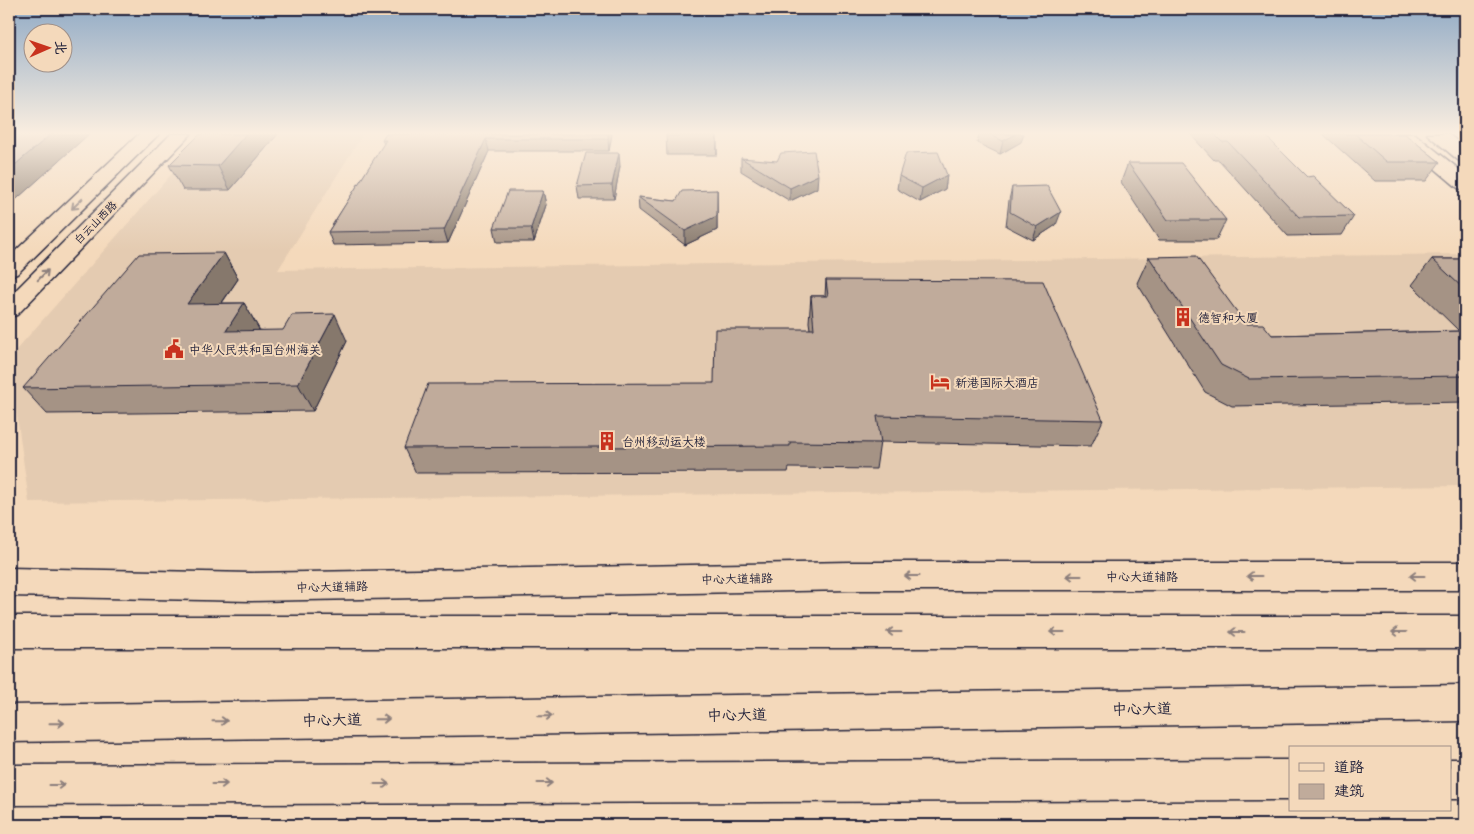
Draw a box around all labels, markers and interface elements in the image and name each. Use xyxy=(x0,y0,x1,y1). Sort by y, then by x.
north arrow xyxy=(22,22,72,72)
text: 北 xyxy=(52,40,71,55)
street label: 白云山西路 xyxy=(70,197,120,247)
one-way arrow xyxy=(70,198,83,210)
one-way arrow xyxy=(37,269,49,281)
building icon: 德智和大厦 xyxy=(1172,306,1194,328)
place label: 德智和大厦 xyxy=(1198,309,1258,325)
public building icon: 中华人民共和国台州海关 xyxy=(163,338,185,360)
place label: 中华人民共和国台州海关 xyxy=(189,341,321,357)
hotel icon: 新港国际大酒店 xyxy=(929,371,951,393)
place label: 新港国际大酒店 xyxy=(955,374,1039,390)
building icon: 台州移动运大楼 xyxy=(596,430,618,452)
place label: 台州移动运大楼 xyxy=(622,433,706,449)
street label: 中心大道辅路 xyxy=(1106,568,1178,584)
street label: 中心大道辅路 xyxy=(701,569,773,587)
one-way arrow xyxy=(904,571,920,581)
one-way arrow xyxy=(1066,571,1082,581)
one-way arrow xyxy=(1246,571,1262,581)
one-way arrow xyxy=(1409,571,1425,581)
street label: 中心大道辅路 xyxy=(296,577,368,595)
one-way arrow xyxy=(886,627,902,637)
one-way arrow xyxy=(1049,627,1065,637)
one-way arrow xyxy=(1229,627,1245,637)
one-way arrow xyxy=(1391,627,1408,637)
street label: 中心大道 xyxy=(1112,697,1172,719)
street label: 中心大道 xyxy=(707,703,767,725)
street label: 中心大道 xyxy=(302,708,362,730)
one-way arrow xyxy=(536,711,553,721)
one-way arrow xyxy=(374,714,390,723)
one-way arrow xyxy=(212,716,228,726)
one-way arrow xyxy=(49,718,65,728)
legend xyxy=(1289,746,1452,812)
text: 道路 xyxy=(1334,756,1364,776)
one-way arrow xyxy=(536,778,553,788)
one-way arrow xyxy=(212,779,228,789)
one-way arrow xyxy=(374,779,390,789)
one-way arrow xyxy=(49,780,65,790)
text: 建筑 xyxy=(1334,780,1364,800)

